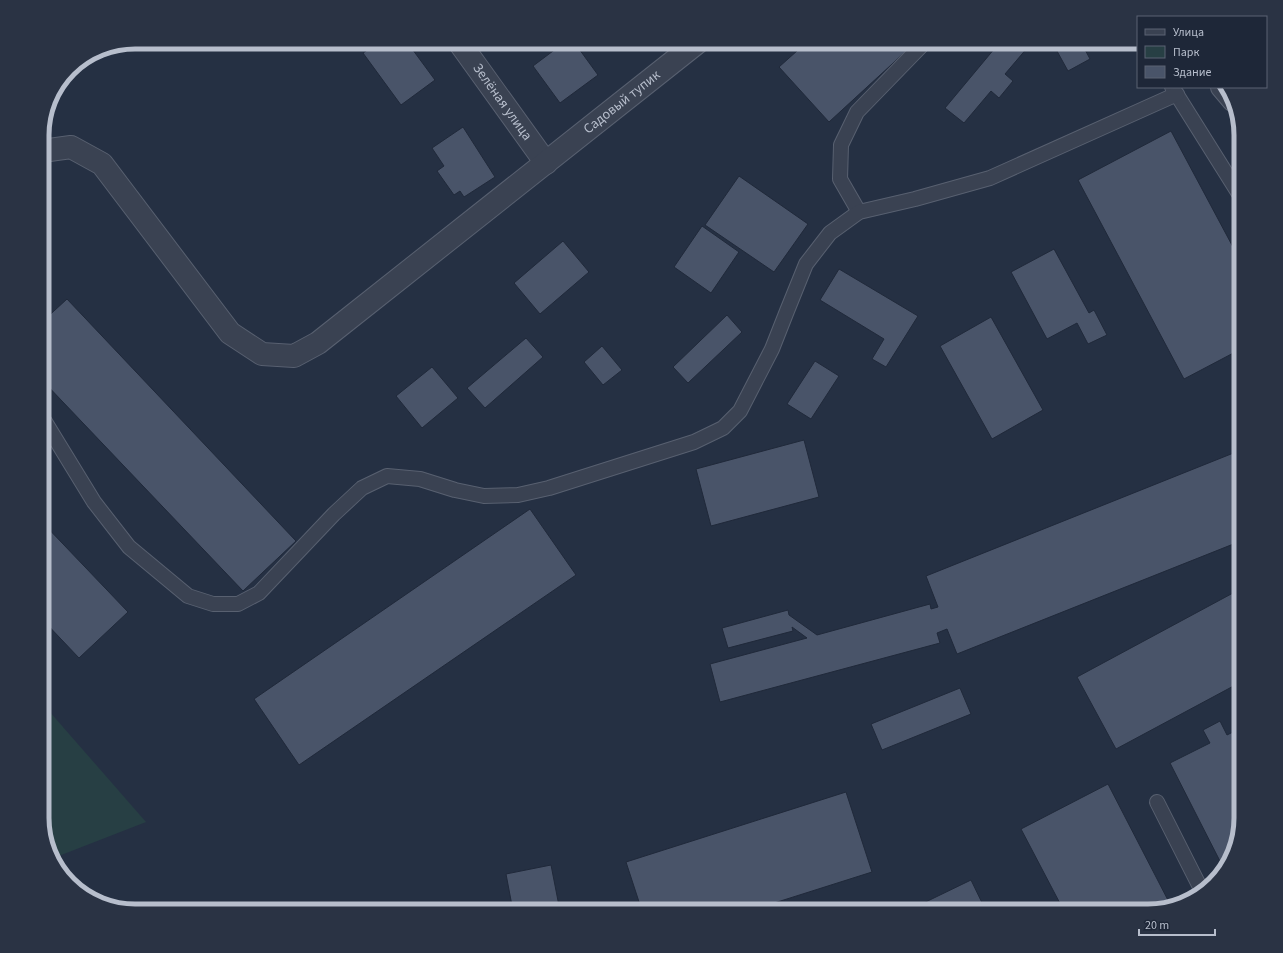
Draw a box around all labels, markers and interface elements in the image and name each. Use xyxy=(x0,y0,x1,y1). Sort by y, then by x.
legend xyxy=(1137,16,1267,88)
text: Улица xyxy=(1173,24,1204,41)
text: Парк xyxy=(1173,44,1199,61)
street label: Зелёная улица xyxy=(468,59,537,145)
text: Здание xyxy=(1173,64,1212,81)
street label: Садовый тупик xyxy=(579,65,665,139)
scale bar xyxy=(1139,911,1215,937)
text: 20 m xyxy=(1145,917,1169,934)

